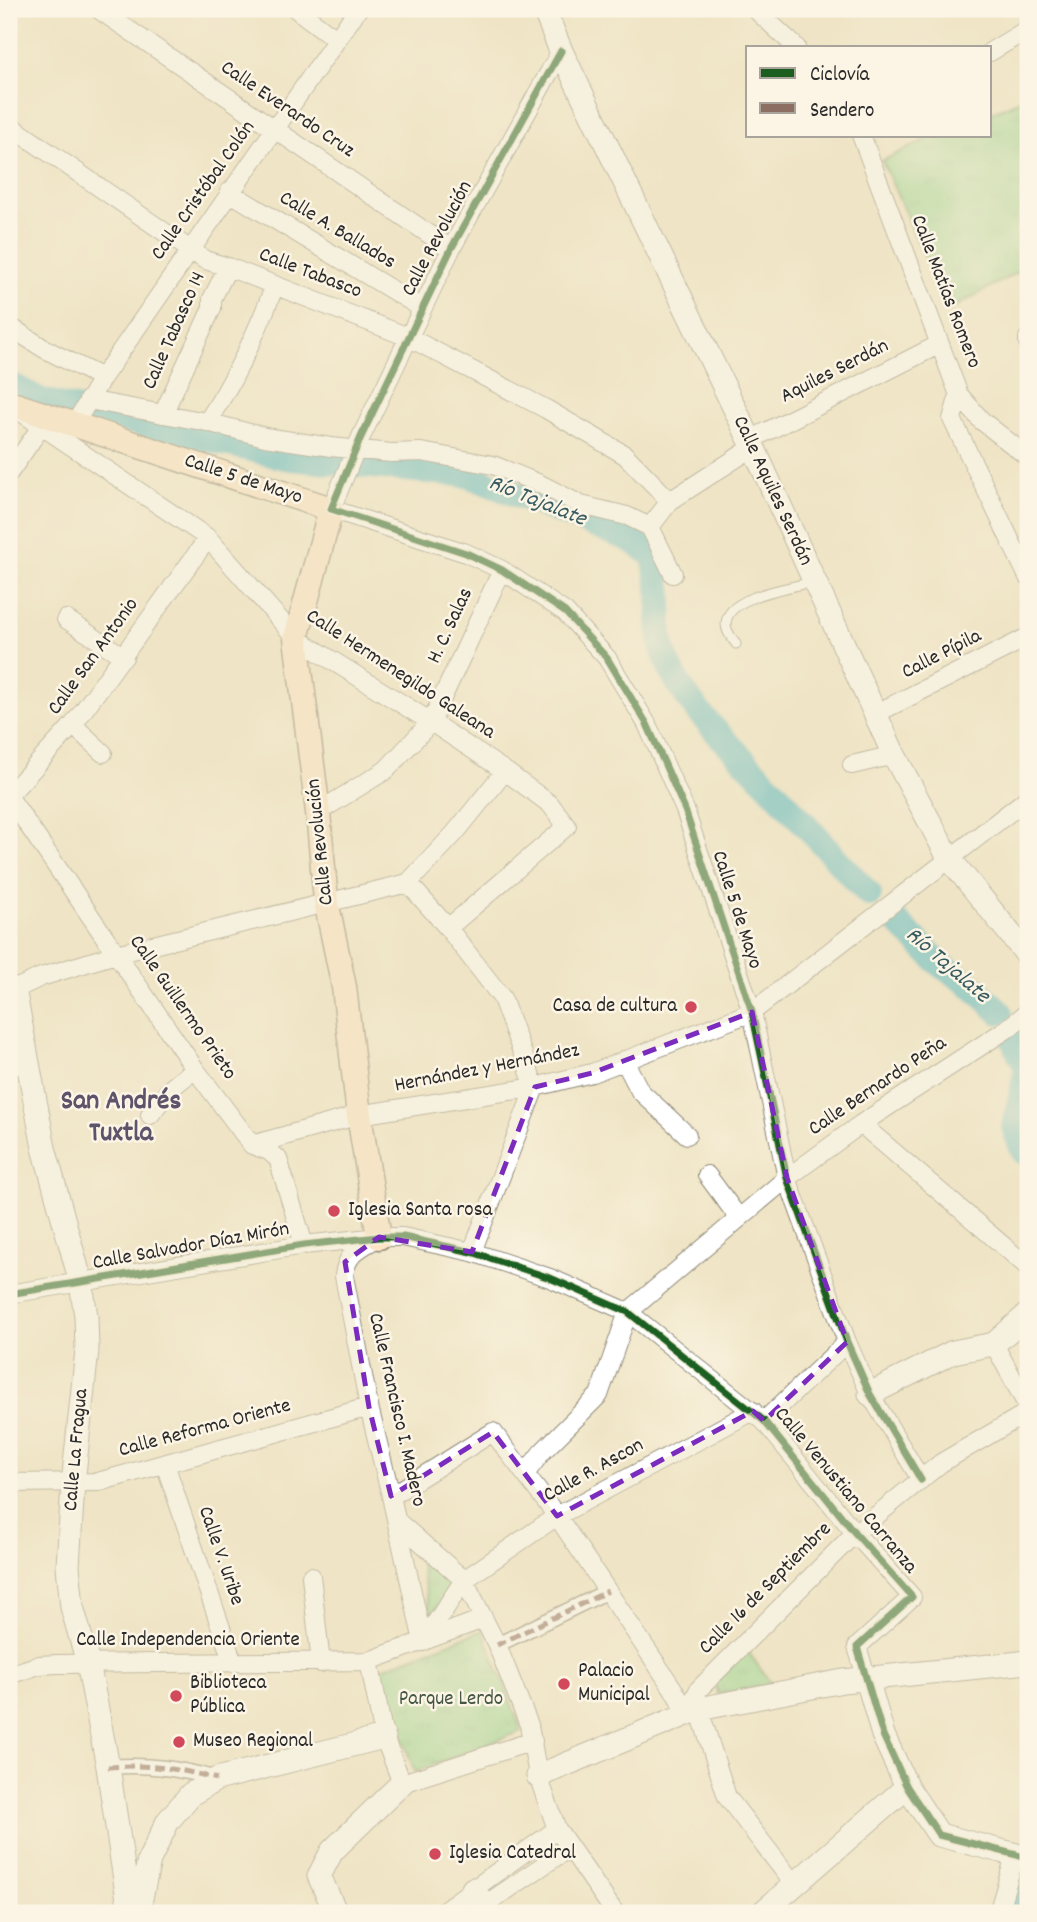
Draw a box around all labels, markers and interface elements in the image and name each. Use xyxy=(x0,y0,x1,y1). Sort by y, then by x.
legend xyxy=(746,46,992,136)
street label: Calle Everardo Cruz xyxy=(214,54,360,166)
text: Ciclovía xyxy=(810,61,871,91)
text: Sendero xyxy=(810,97,874,127)
street label: Calle Cristóbal Colón xyxy=(144,115,264,267)
street label: Calle Revolución xyxy=(395,176,481,302)
street label: Calle A. Ballados xyxy=(273,184,401,278)
street label: Calle Matías Romero xyxy=(902,211,988,373)
street label: Calle Tabasco xyxy=(254,241,366,307)
street label: Calle Tabasco 14 xyxy=(136,267,214,395)
street label: Aquiles Serdán xyxy=(776,332,894,412)
street label: Calle Aquiles Serdán xyxy=(724,411,820,571)
street label: Calle 5 de Mayo xyxy=(180,447,306,513)
water label: Río Tajalate xyxy=(483,467,592,537)
street label: H. C. Salas xyxy=(420,583,482,669)
street label: Calle San Antonio xyxy=(41,592,147,722)
street label: Calle Hermenegildo Galeana xyxy=(299,602,502,748)
street label: Calle Pípila xyxy=(897,622,988,688)
street label: Calle Revolución xyxy=(299,777,343,907)
street label: Calle 5 de Mayo xyxy=(703,847,769,973)
water label: Río Tajalate xyxy=(897,920,998,1013)
street label: Calle Guillermo Prieto xyxy=(121,929,243,1087)
place label: Casa de cultura xyxy=(552,992,678,1022)
marker: Casa de cultura xyxy=(683,999,699,1015)
street label: Calle Bernardo Peña xyxy=(803,1029,954,1144)
street label: Hernández y Hernández xyxy=(392,1036,582,1102)
district label: San Andrés Tuxtla xyxy=(61,1083,181,1155)
place label: Iglesia Santa rosa xyxy=(348,1196,493,1226)
marker: Iglesia Santa rosa xyxy=(326,1203,342,1219)
street label: Calle Salvador Díaz Mirón xyxy=(90,1215,292,1279)
street label: Calle Francisco I. Madero xyxy=(359,1310,433,1510)
street label: Calle La Fragua xyxy=(57,1386,97,1512)
street label: Calle Reforma Oriente xyxy=(116,1392,294,1466)
street label: Calle Venustiano Carranza xyxy=(766,1401,925,1582)
street label: Calle R. Ascon xyxy=(538,1431,650,1511)
street label: Calle V. Uribe xyxy=(189,1503,251,1609)
street label: Calle 16 de Septiembre xyxy=(693,1516,839,1662)
street label: Calle Independencia Oriente xyxy=(76,1626,300,1656)
place label: Palacio Municipal xyxy=(578,1657,650,1711)
place label: Biblioteca Pública xyxy=(190,1669,268,1723)
marker: Palacio Municipal xyxy=(556,1676,572,1692)
park label: Parque Lerdo xyxy=(399,1685,503,1715)
marker: Biblioteca Pública xyxy=(168,1688,184,1704)
place label: Museo Regional xyxy=(193,1727,313,1757)
marker: Museo Regional xyxy=(171,1734,187,1750)
place label: Iglesia Catedral xyxy=(449,1839,576,1869)
marker: Iglesia Catedral xyxy=(427,1846,443,1862)

